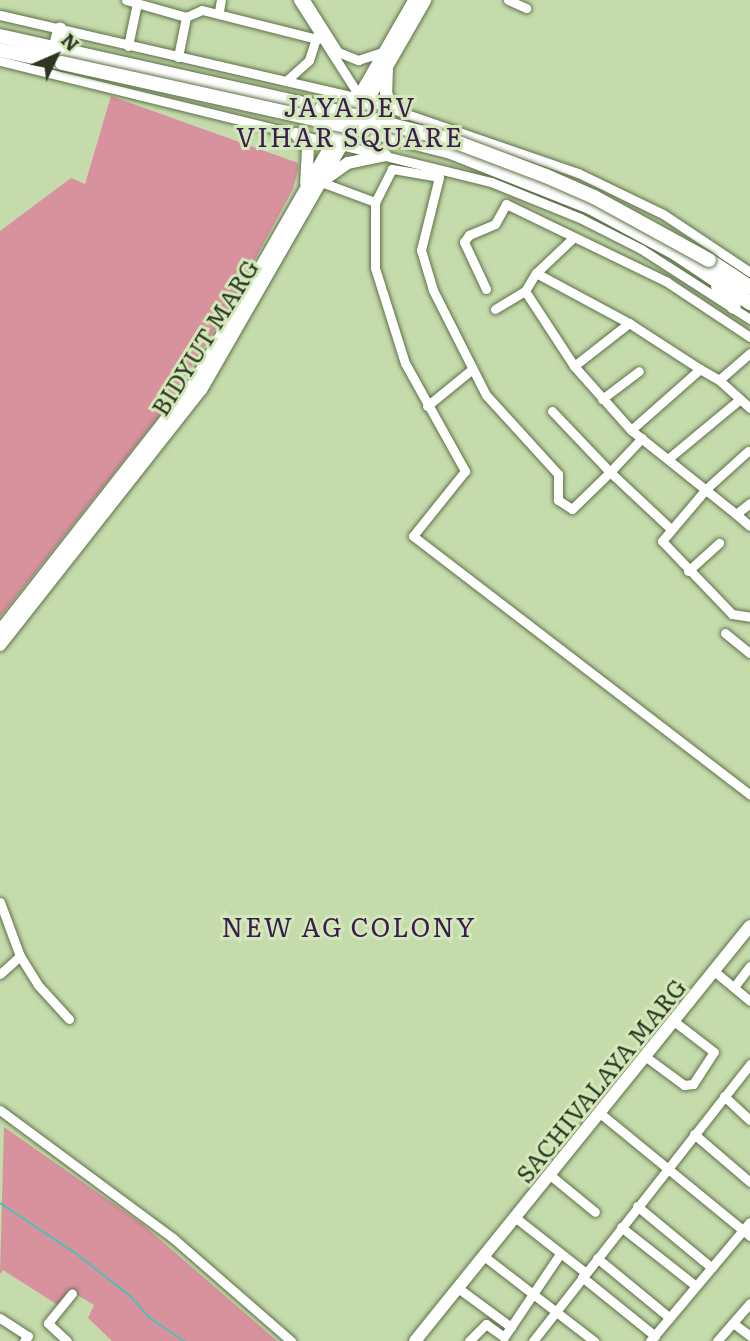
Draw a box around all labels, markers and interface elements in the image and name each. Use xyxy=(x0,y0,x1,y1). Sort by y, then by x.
north arrow xyxy=(21,21,91,91)
text: N xyxy=(55,26,87,57)
district label: JAYADEV VIHAR SQUARE xyxy=(238,90,462,152)
street label: BIDYUT MARG xyxy=(145,254,263,420)
district label: NEW AG COLONY xyxy=(223,910,475,942)
street label: SACHIVALAYA MARG xyxy=(509,972,691,1188)

